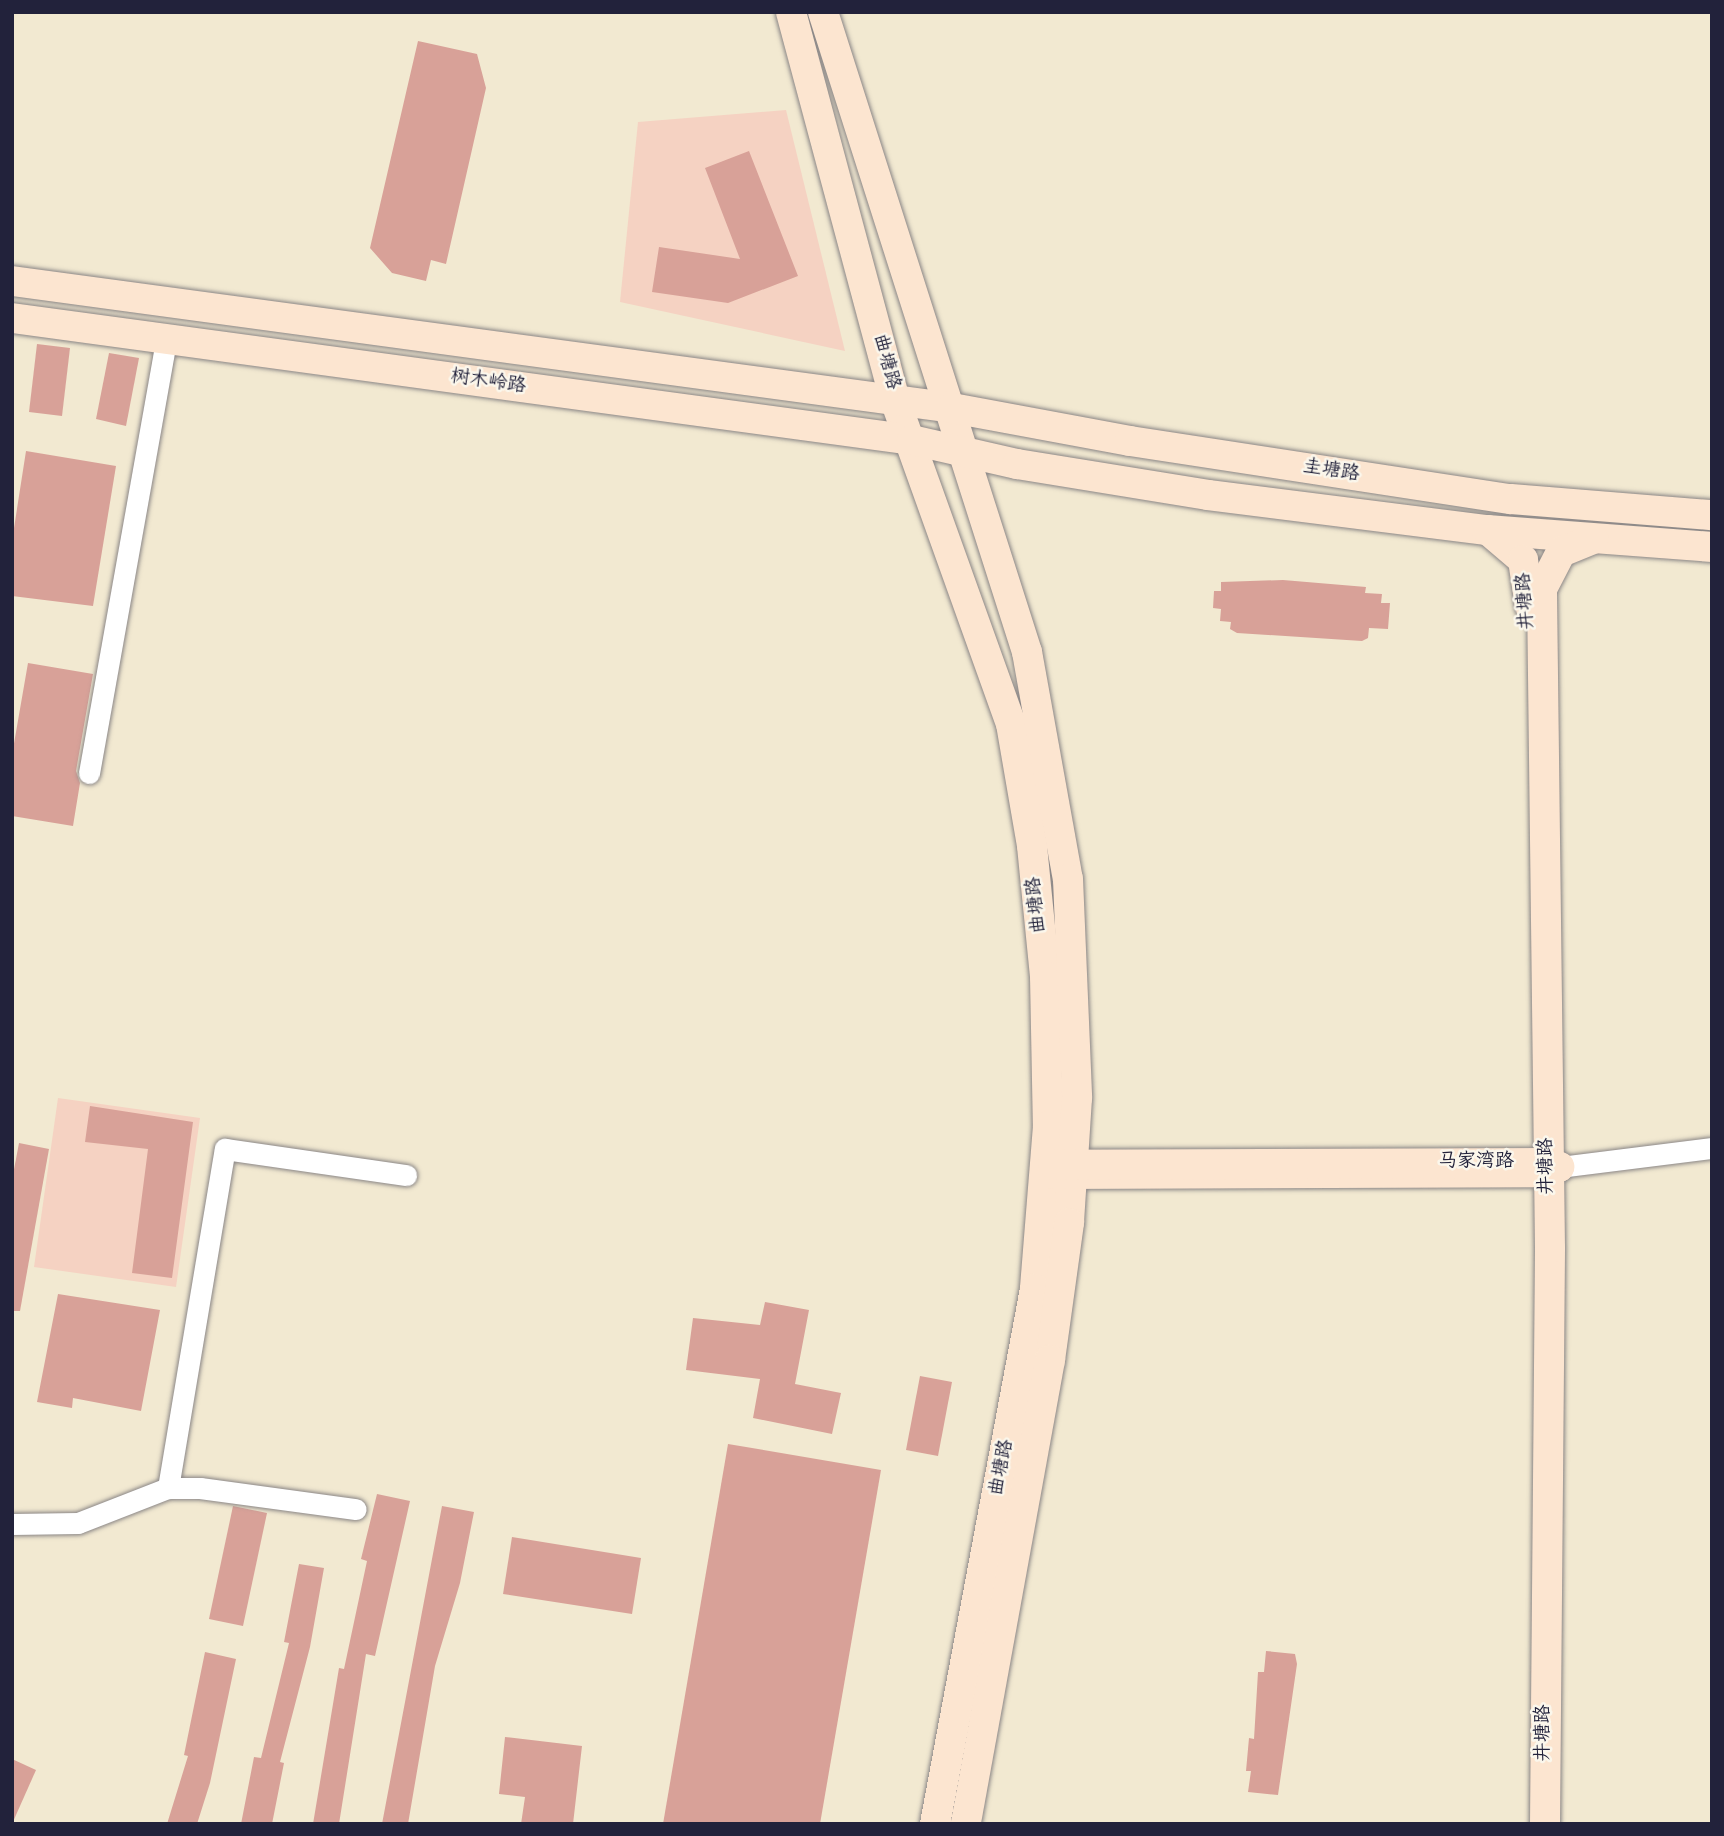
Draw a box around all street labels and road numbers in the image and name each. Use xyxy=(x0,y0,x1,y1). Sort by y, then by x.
street label: 曲塘路 xyxy=(867,332,903,392)
street label: 树木岭路 xyxy=(449,366,527,400)
street label: 圭塘路 xyxy=(1301,456,1361,488)
street label: 井塘路 xyxy=(1514,572,1540,630)
street label: 曲塘路 xyxy=(1024,875,1052,935)
street label: 井塘路 xyxy=(1536,1137,1560,1195)
street label: 马家湾路 xyxy=(1438,1152,1514,1174)
street label: 曲塘路 xyxy=(986,1438,1020,1498)
street label: 井塘路 xyxy=(1534,1705,1556,1761)

